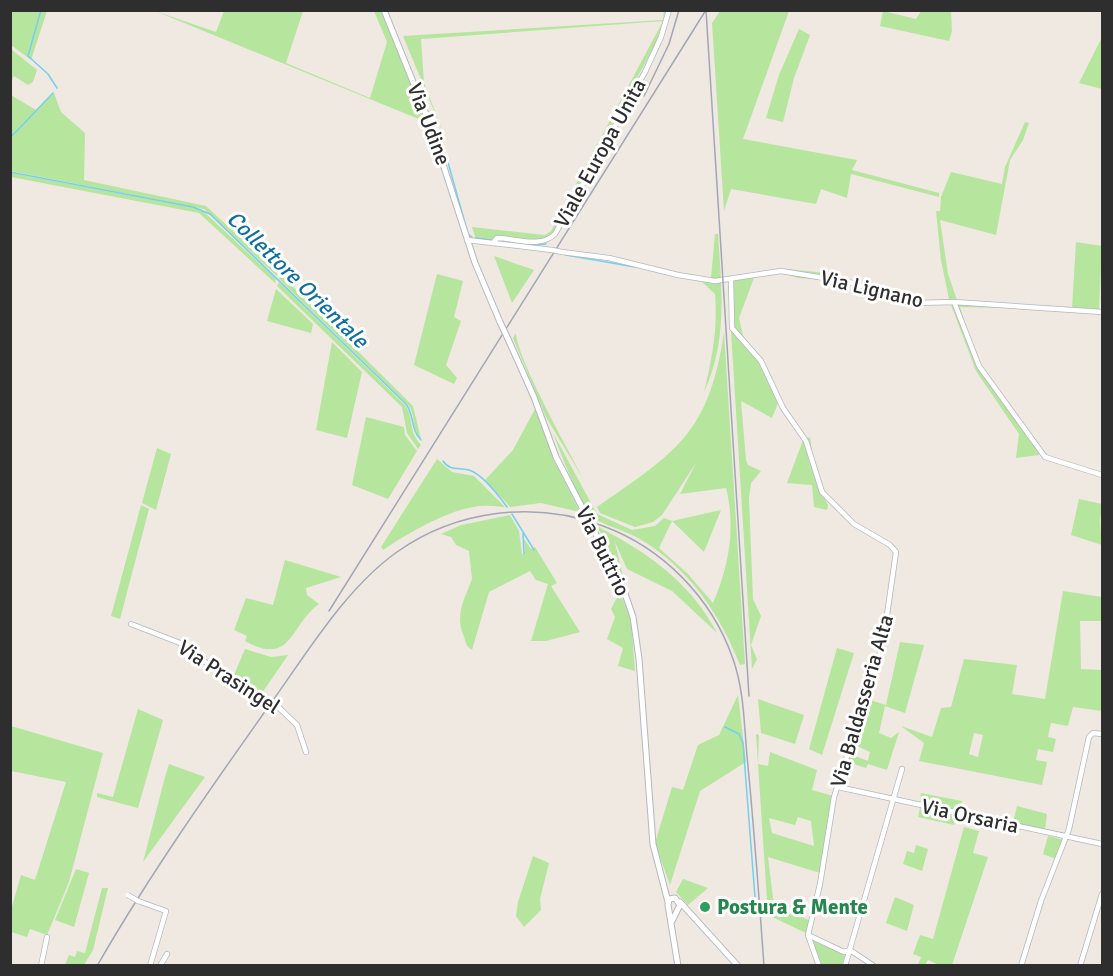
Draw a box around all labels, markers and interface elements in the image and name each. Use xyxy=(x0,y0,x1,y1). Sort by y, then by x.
street label: Viale Europa Unita xyxy=(548,74,652,232)
street label: Via Udine xyxy=(401,79,457,169)
water label: Collettore Orientale xyxy=(221,205,375,354)
street label: Via Lignano xyxy=(818,265,926,313)
street label: Via Buttrio xyxy=(570,502,636,600)
street label: Via Baldasseria Alta xyxy=(825,612,899,790)
street label: Via Prasingel xyxy=(173,634,285,720)
street label: Via Orsaria xyxy=(919,793,1021,839)
place label: Postura & Mente xyxy=(717,894,868,920)
marker: Postura & Mente xyxy=(698,900,712,914)

